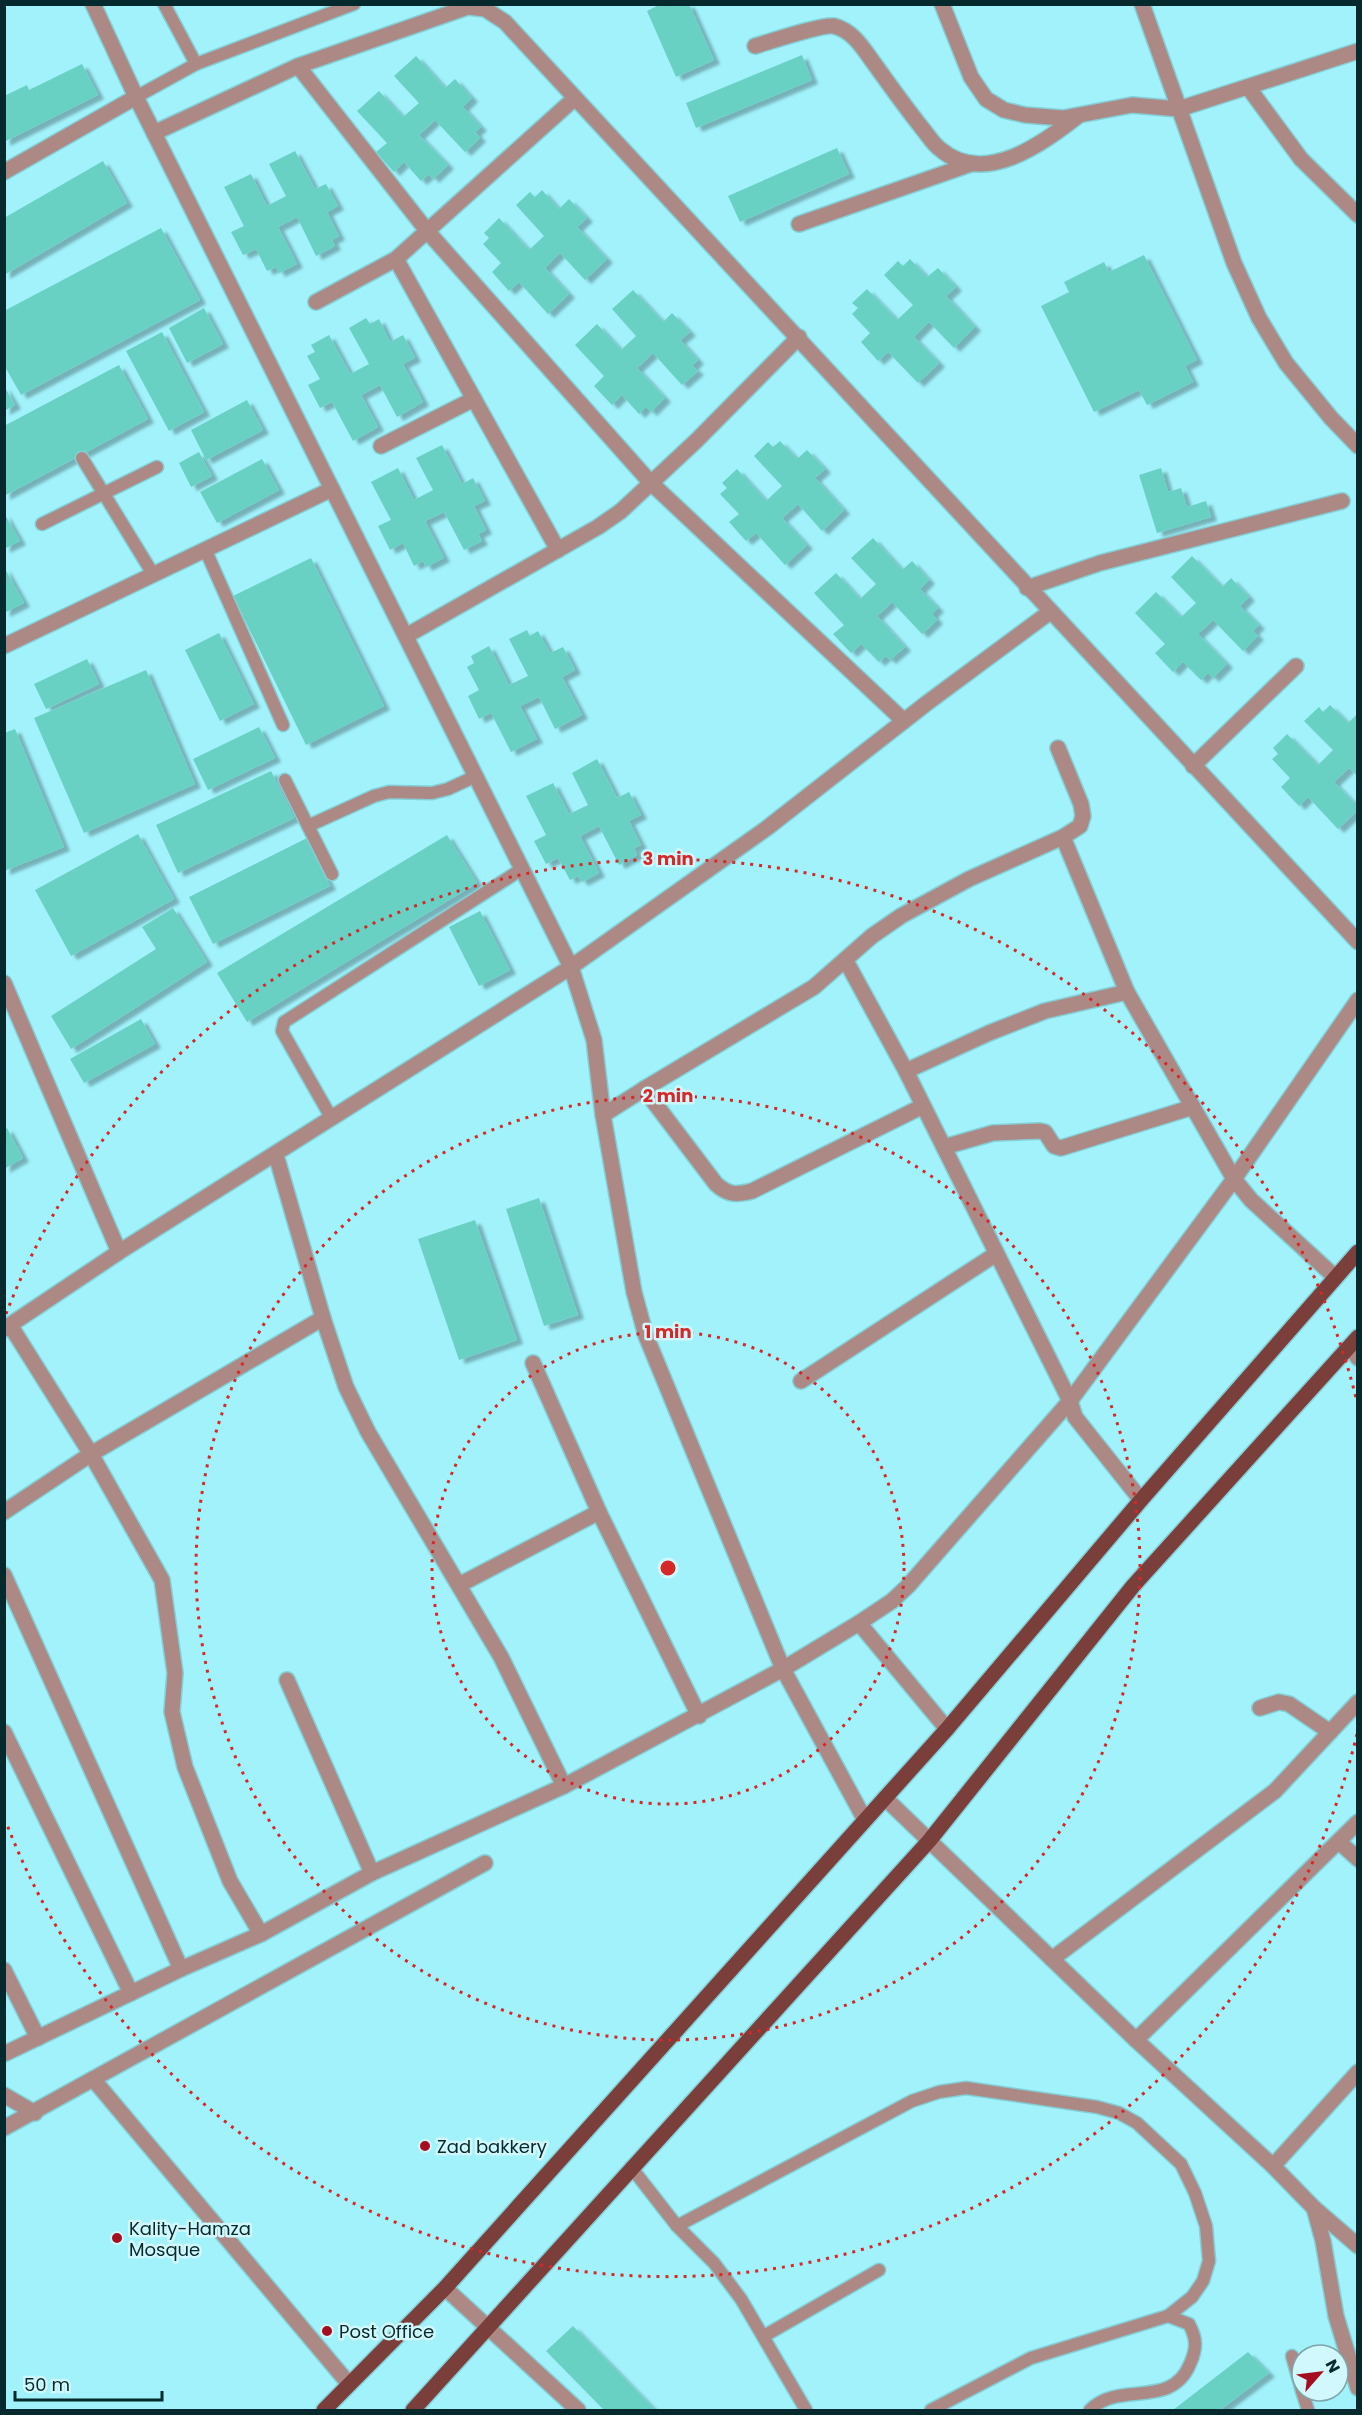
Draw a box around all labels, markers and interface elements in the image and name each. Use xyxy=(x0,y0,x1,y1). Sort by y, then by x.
text: 3 min xyxy=(642,846,694,871)
text: 2 min xyxy=(643,1083,693,1108)
text: 1 min xyxy=(644,1319,692,1344)
centre of rings xyxy=(658,1558,678,1578)
place label: Zad bakkery xyxy=(437,2134,547,2159)
marker: Zad bakkery xyxy=(418,2139,432,2153)
place label: Kality-Hamza Mosque xyxy=(129,2216,251,2262)
marker: Kality-Hamza Mosque xyxy=(110,2231,124,2245)
place label: Post Office xyxy=(339,2319,434,2344)
marker: Post Office xyxy=(320,2324,334,2338)
north arrow xyxy=(1290,2343,1350,2403)
text: N xyxy=(1320,2355,1346,2377)
scale bar xyxy=(15,2364,162,2402)
text: 50 m xyxy=(24,2372,70,2397)

